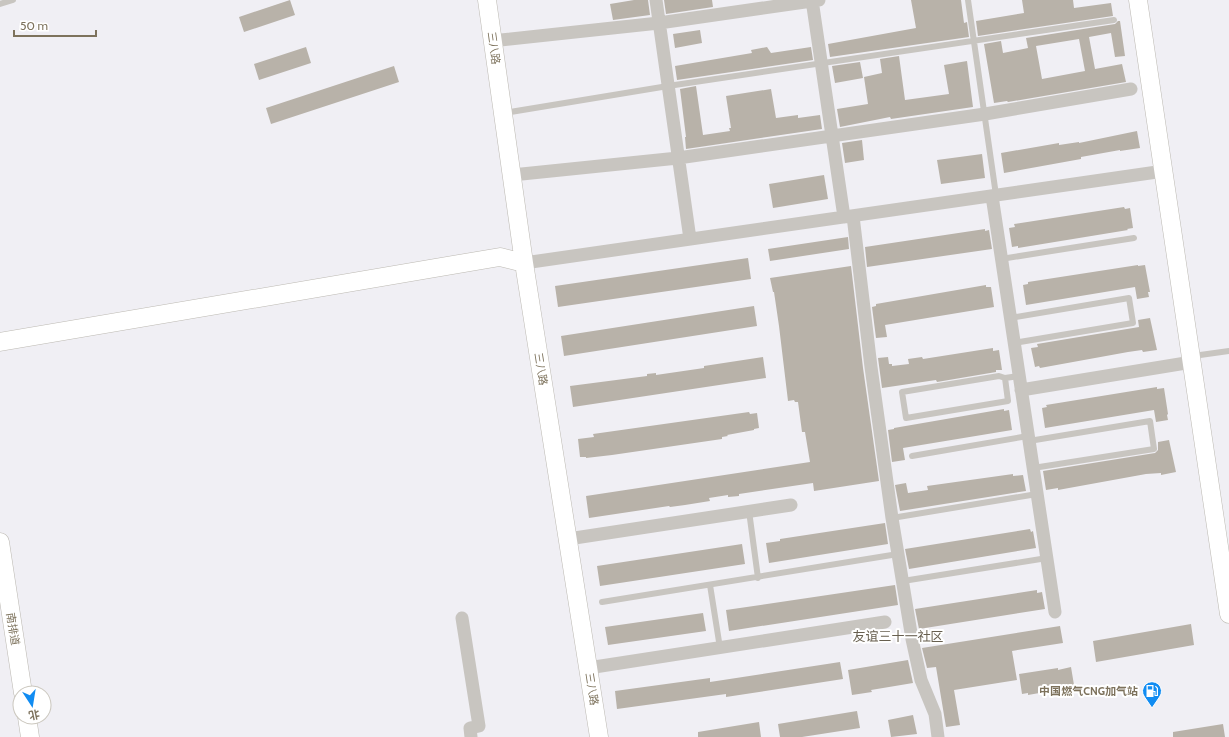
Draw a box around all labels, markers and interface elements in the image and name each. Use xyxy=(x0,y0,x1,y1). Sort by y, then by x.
scale bar xyxy=(14,12,96,38)
text: 50 m xyxy=(20,18,48,33)
street label: 三八路 xyxy=(485,31,503,65)
street label: 三八路 xyxy=(532,352,550,386)
street label: 南排道 xyxy=(4,612,22,646)
district label: 友谊三十一社区 xyxy=(852,628,944,644)
street label: 三八路 xyxy=(583,672,601,706)
fuel station icon: 中国燃气CNG加气站 xyxy=(1141,680,1163,708)
place label: 中国燃气CNG加气站 xyxy=(1039,684,1138,698)
north arrow xyxy=(12,685,52,725)
text: 北 xyxy=(27,707,41,723)

